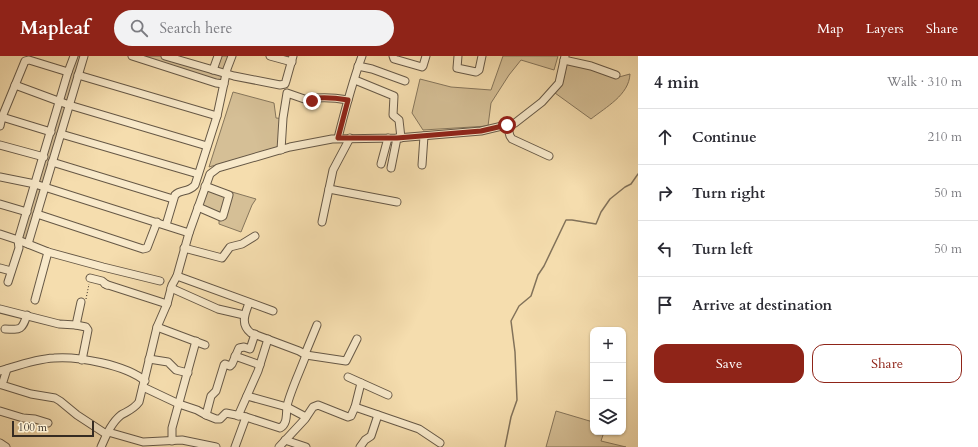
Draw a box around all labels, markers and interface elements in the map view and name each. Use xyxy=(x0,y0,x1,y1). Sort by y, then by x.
search box xyxy=(114,10,394,46)
text: Mapleaf xyxy=(20,15,90,41)
icon: search xyxy=(128,17,150,39)
text: Search here xyxy=(160,18,232,38)
text: Map xyxy=(817,19,844,38)
text: Layers xyxy=(866,19,904,38)
text: Share xyxy=(926,19,958,38)
text: 4 min xyxy=(654,71,699,94)
text: Walk · 310 m xyxy=(887,73,962,91)
route end xyxy=(303,92,321,110)
route start xyxy=(498,116,516,134)
icon: ahead xyxy=(654,126,676,148)
text: Continue xyxy=(692,127,757,147)
text: 210 m xyxy=(928,128,962,146)
icon: right xyxy=(654,182,676,204)
text: Turn right xyxy=(692,183,765,203)
text: 50 m xyxy=(934,184,962,202)
icon: left xyxy=(654,238,676,260)
text: Turn left xyxy=(692,239,753,259)
text: 50 m xyxy=(934,240,962,258)
icon: arrive xyxy=(654,294,676,316)
text: Arrive at destination xyxy=(692,295,832,315)
map controls xyxy=(590,327,626,435)
button: + xyxy=(590,327,626,363)
button: Save xyxy=(654,344,804,383)
button: Share xyxy=(812,344,962,383)
button: − xyxy=(590,363,626,399)
button: layers xyxy=(590,399,626,435)
scale bar xyxy=(12,419,94,438)
text: 100 m xyxy=(18,420,47,435)

